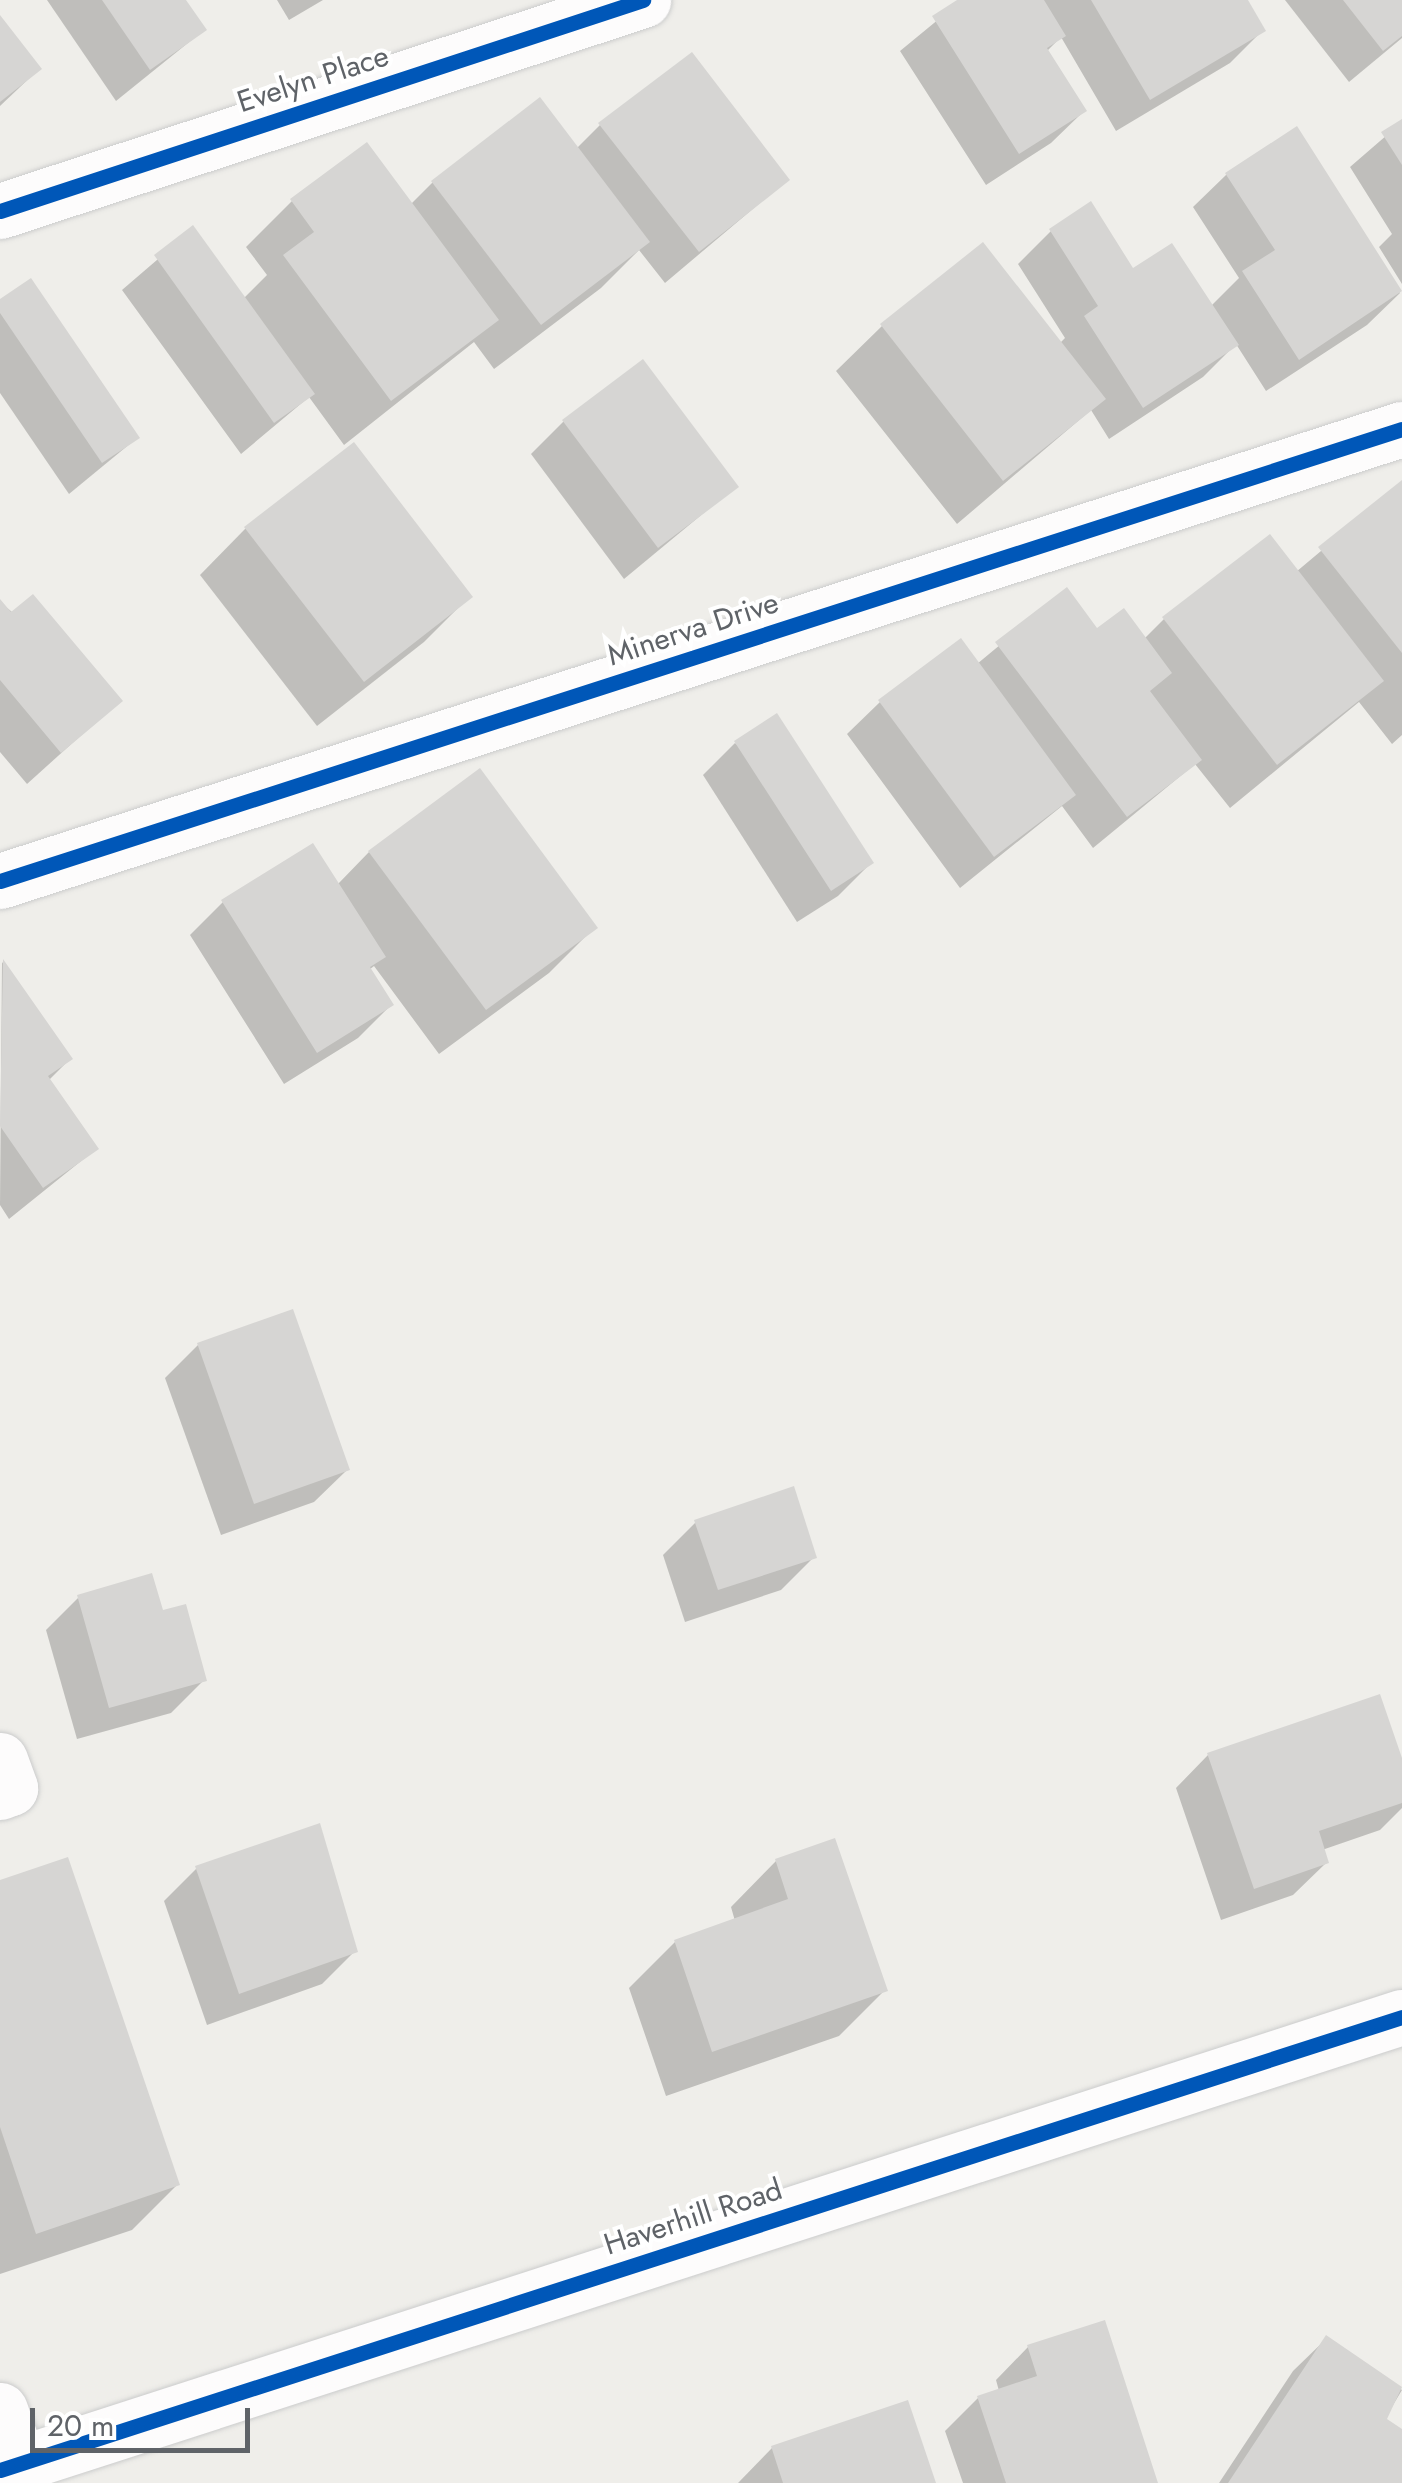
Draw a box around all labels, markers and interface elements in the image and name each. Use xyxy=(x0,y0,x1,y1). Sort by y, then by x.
street label: Evelyn Place xyxy=(233,38,393,120)
street label: Minerva Drive xyxy=(603,584,783,674)
street label: Haverhill Road xyxy=(599,2171,787,2263)
scale bar xyxy=(35,2388,255,2450)
text: 20 m xyxy=(47,2404,114,2447)

